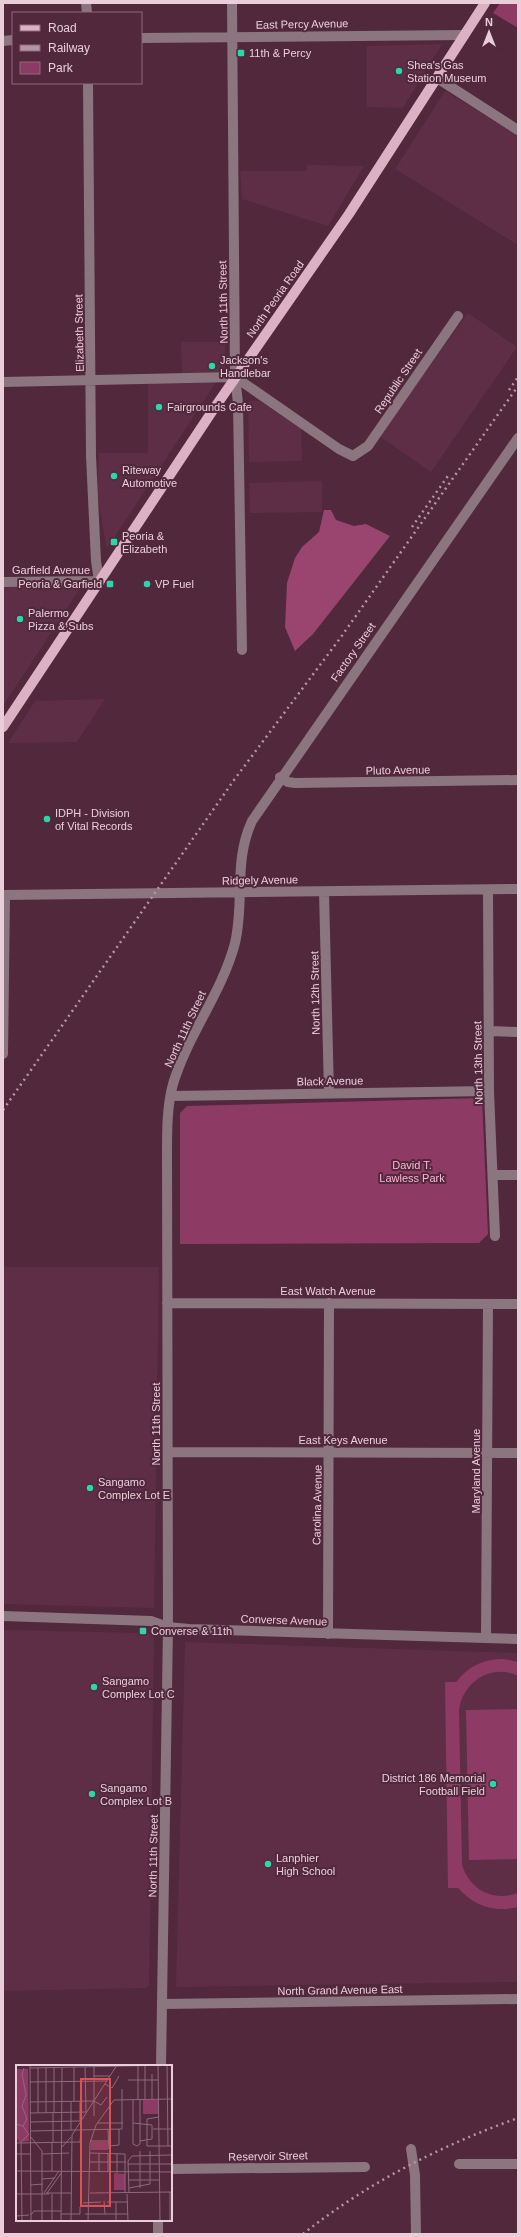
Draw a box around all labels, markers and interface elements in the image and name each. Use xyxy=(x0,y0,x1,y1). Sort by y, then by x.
legend xyxy=(12,12,142,84)
north arrow xyxy=(469,12,509,52)
text: N xyxy=(485,16,493,28)
street label: East Percy Avenue xyxy=(256,17,348,31)
text: Road xyxy=(48,21,77,35)
text: Railway xyxy=(48,41,90,55)
place label: 11th & Percy xyxy=(249,47,312,59)
marker: 11th & Percy xyxy=(236,48,246,58)
place label: Shea's Gas Station Museum xyxy=(407,59,486,84)
text: Park xyxy=(48,61,74,75)
marker: Shea's Gas Station Museum xyxy=(394,66,404,76)
street label: North Peoria Road xyxy=(244,258,306,340)
street label: North 11th Street xyxy=(216,260,230,344)
street label: Elizabeth Street xyxy=(72,294,86,372)
street label: Republic Street xyxy=(372,346,424,416)
place label: Jackson's Handlebar xyxy=(220,354,271,379)
marker: Jackson's Handlebar xyxy=(207,361,217,371)
place label: Fairgrounds Cafe xyxy=(167,401,252,413)
marker: Fairgrounds Cafe xyxy=(154,402,164,412)
place label: Riteway Automotive xyxy=(122,464,177,489)
marker: Riteway Automotive xyxy=(109,471,119,481)
place label: Peoria & Elizabeth xyxy=(122,530,167,555)
marker: Peoria & Elizabeth xyxy=(109,537,119,547)
street label: Garfield Avenue xyxy=(12,564,90,576)
place label: Peoria & Garfield xyxy=(18,578,102,590)
place label: VP Fuel xyxy=(155,578,194,590)
marker: Peoria & Garfield xyxy=(105,579,115,589)
marker: VP Fuel xyxy=(142,579,152,589)
place label: Palermo Pizza & Subs xyxy=(28,607,94,632)
marker: Palermo Pizza & Subs xyxy=(15,614,25,624)
street label: Factory Street xyxy=(328,620,378,684)
street label: Pluto Avenue xyxy=(366,763,430,777)
place label: IDPH - Division of Vital Records xyxy=(55,807,133,832)
marker: IDPH - Division of Vital Records xyxy=(42,814,52,824)
street label: Ridgely Avenue xyxy=(222,873,298,887)
street label: North 12th Street xyxy=(308,951,322,1035)
street label: North 11th Street xyxy=(162,989,208,1069)
street label: North 13th Street xyxy=(471,1021,485,1105)
street label: Black Avenue xyxy=(297,1074,363,1088)
park label: David T. Lawless Park xyxy=(379,1159,445,1184)
street label: East Watch Avenue xyxy=(280,1285,376,1297)
street label: North 11th Street xyxy=(150,1383,162,1465)
street label: Maryland Avenue xyxy=(470,1429,482,1513)
street label: East Keys Avenue xyxy=(298,1434,388,1446)
street label: Carolina Avenue xyxy=(310,1465,324,1545)
place label: Sangamo Complex Lot E xyxy=(98,1476,170,1501)
marker: Sangamo Complex Lot E xyxy=(85,1483,95,1493)
street label: Converse Avenue xyxy=(240,1612,328,1628)
place label: Converse & 11th xyxy=(151,1625,232,1637)
marker: Converse & 11th xyxy=(138,1626,148,1636)
place label: Sangamo Complex Lot C xyxy=(102,1675,175,1700)
marker: Sangamo Complex Lot C xyxy=(89,1682,99,1692)
place label: District 186 Memorial Football Field xyxy=(382,1772,485,1797)
marker: District 186 Memorial Football Field xyxy=(488,1779,498,1789)
place label: Sangamo Complex Lot B xyxy=(100,1782,172,1807)
marker: Sangamo Complex Lot B xyxy=(87,1789,97,1799)
street label: North 11th Street xyxy=(146,1814,160,1898)
place label: Lanphier High School xyxy=(276,1852,335,1877)
marker: Lanphier High School xyxy=(263,1859,273,1869)
street label: North Grand Avenue East xyxy=(277,1983,403,1997)
inset map xyxy=(16,2065,172,2221)
street label: Reservoir Street xyxy=(228,2149,308,2163)

